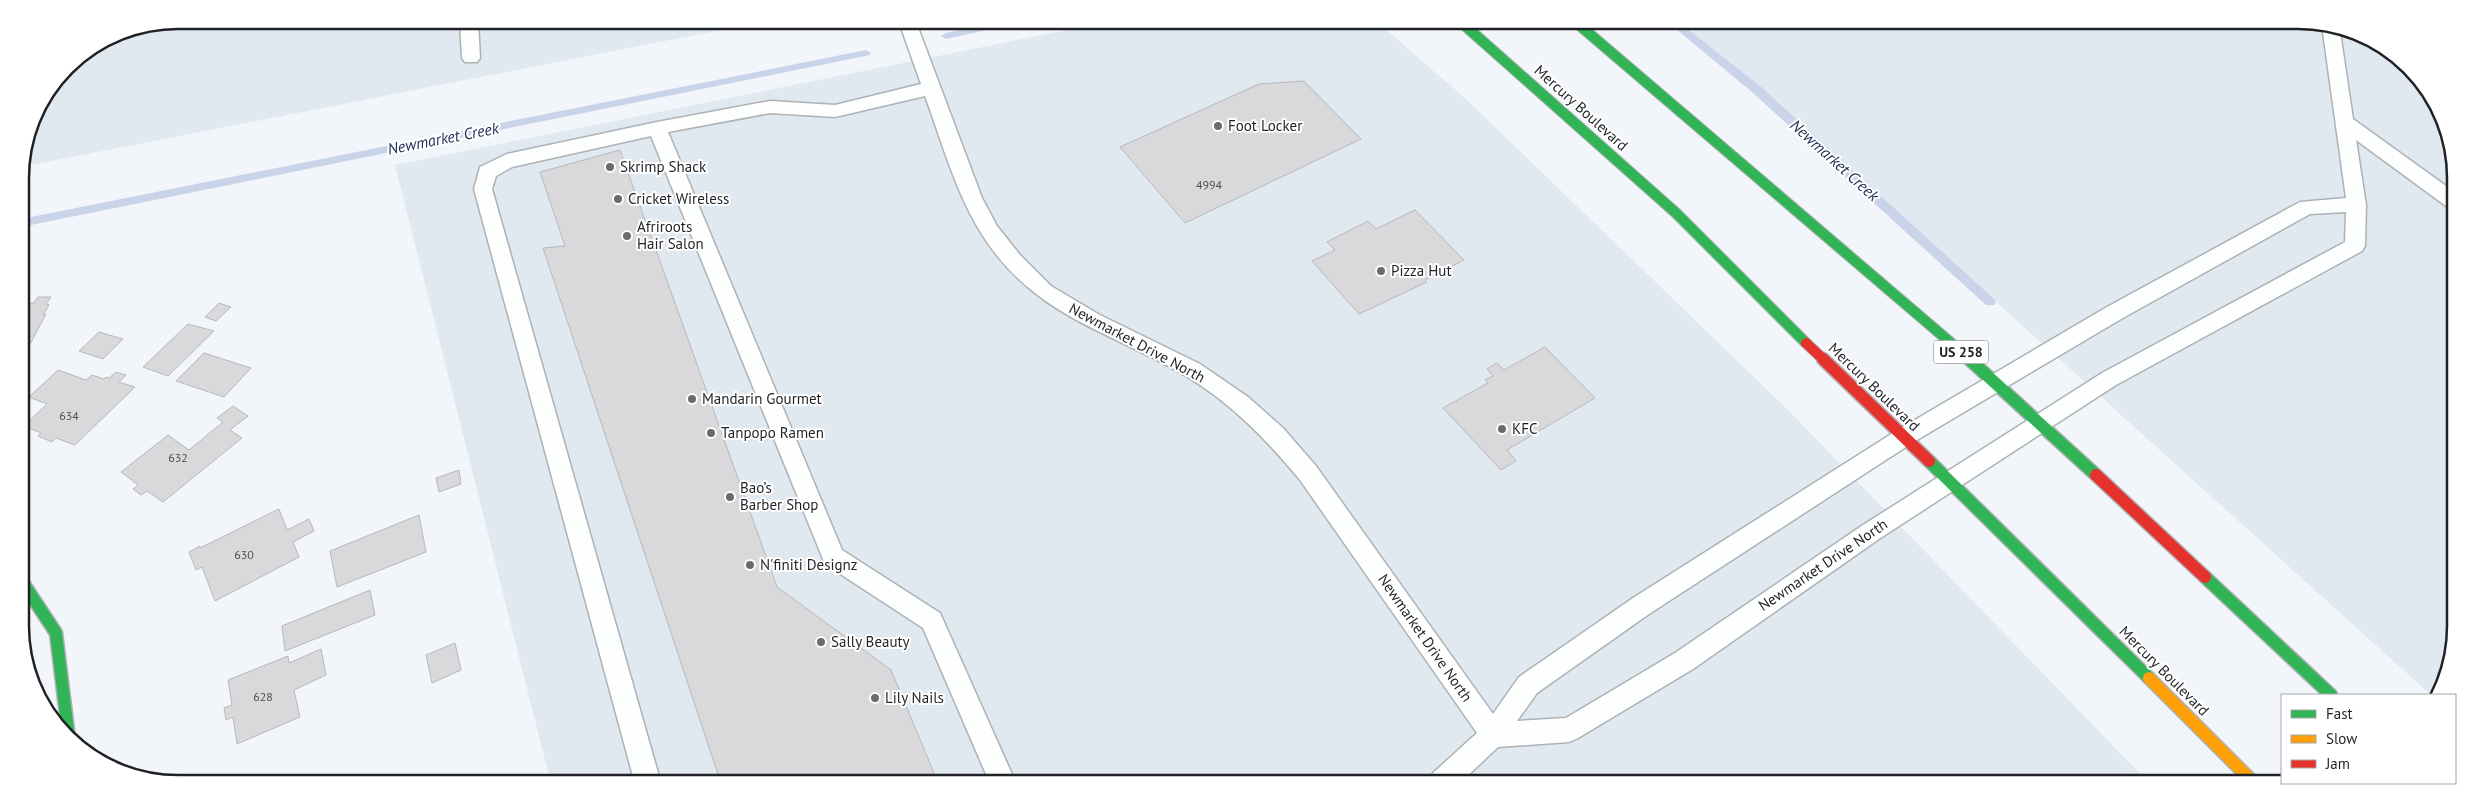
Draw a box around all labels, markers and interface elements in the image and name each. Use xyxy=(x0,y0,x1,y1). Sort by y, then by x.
street label: Mercury Boulevard xyxy=(1531,61,1632,155)
water label: Newmarket Creek xyxy=(1786,115,1884,206)
place label: Foot Locker xyxy=(1228,116,1302,135)
water label: Newmarket Creek xyxy=(386,117,501,159)
marker: Foot Locker xyxy=(1212,120,1224,132)
place label: Skrimp Shack xyxy=(620,157,707,176)
marker: Skrimp Shack xyxy=(604,161,616,173)
house number: 4994 xyxy=(1196,177,1223,192)
place label: Cricket Wireless xyxy=(628,189,729,208)
marker: Cricket Wireless xyxy=(612,193,624,205)
place label: Afriroots Hair Salon xyxy=(637,217,704,253)
marker: Afriroots Hair Salon xyxy=(621,230,633,242)
place label: Pizza Hut xyxy=(1391,261,1452,280)
marker: Pizza Hut xyxy=(1375,265,1387,277)
street label: Newmarket Drive North xyxy=(1066,299,1209,387)
street label: Mercury Boulevard xyxy=(1825,338,1924,435)
road number: US 258 xyxy=(1934,341,1988,364)
place label: Mandarin Gourmet xyxy=(702,389,822,408)
marker: Mandarin Gourmet xyxy=(686,393,698,405)
house number: 634 xyxy=(59,408,79,423)
place label: KFC xyxy=(1512,419,1537,438)
place label: Tanpopo Ramen xyxy=(721,423,824,442)
marker: KFC xyxy=(1496,423,1508,435)
marker: Tanpopo Ramen xyxy=(705,427,717,439)
house number: 632 xyxy=(168,450,188,465)
place label: Bao’s Barber Shop xyxy=(740,478,818,514)
marker: Bao’s Barber Shop xyxy=(724,491,736,503)
street label: Newmarket Drive North xyxy=(1755,514,1891,615)
house number: 630 xyxy=(234,547,254,562)
place label: N'finiti Designz xyxy=(760,555,858,574)
marker: N'finiti Designz xyxy=(744,559,756,571)
street label: Newmarket Drive North xyxy=(1374,570,1477,705)
street label: Mercury Boulevard xyxy=(2115,622,2213,720)
place label: Sally Beauty xyxy=(831,632,910,651)
marker: Sally Beauty xyxy=(815,636,827,648)
place label: Lily Nails xyxy=(885,688,944,707)
house number: 628 xyxy=(253,689,273,704)
marker: Lily Nails xyxy=(869,692,881,704)
legend xyxy=(2281,694,2456,784)
text: Fast xyxy=(2326,704,2353,723)
text: Slow xyxy=(2326,729,2357,748)
text: Jam xyxy=(2325,754,2350,773)

